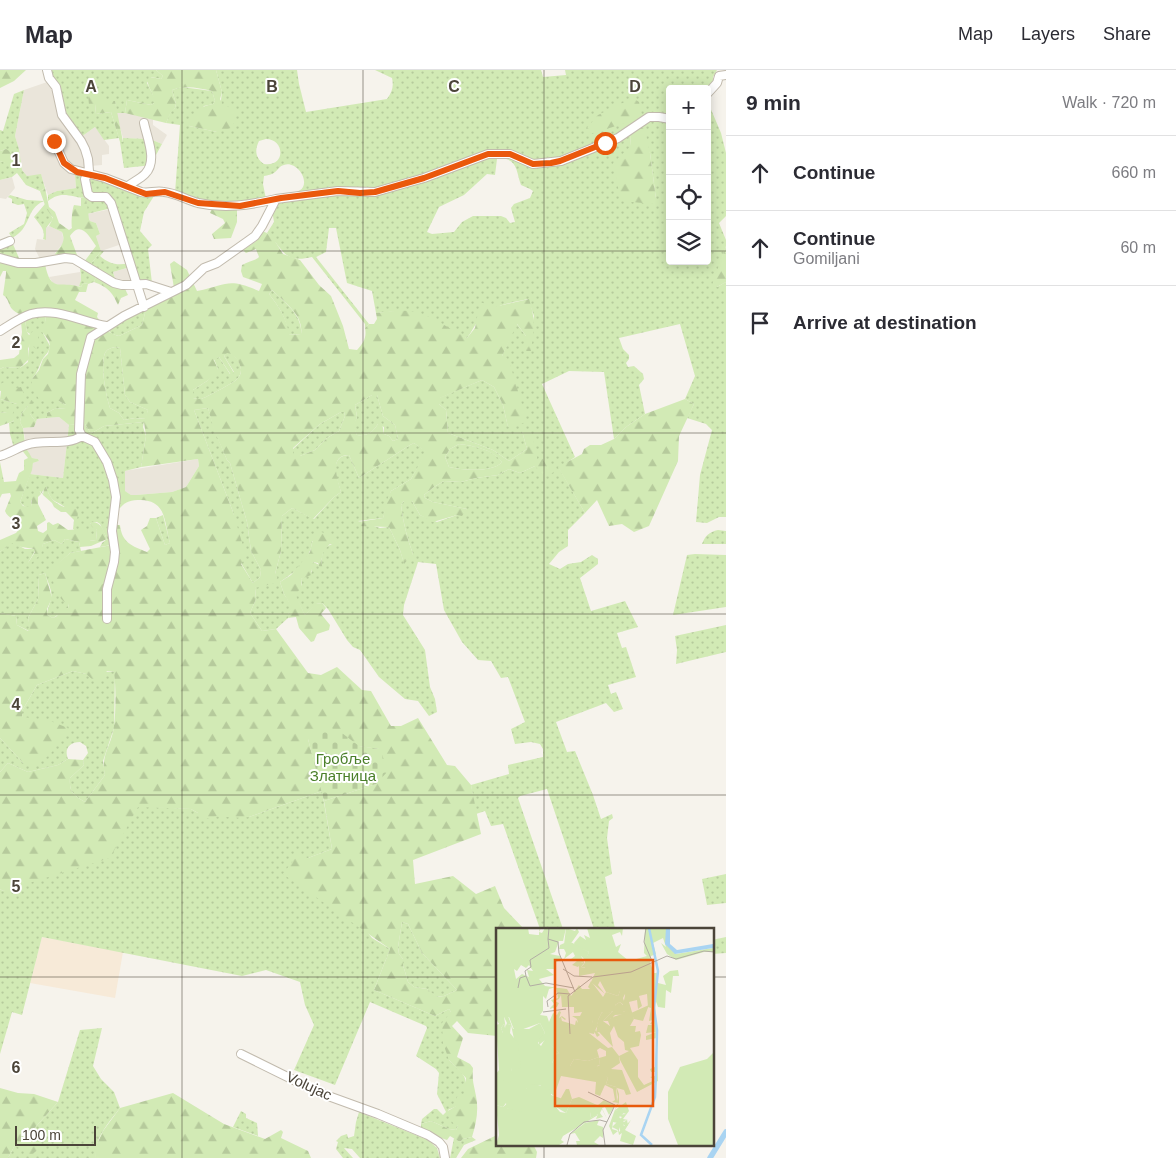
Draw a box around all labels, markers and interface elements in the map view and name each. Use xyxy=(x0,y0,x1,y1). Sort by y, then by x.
text: Map xyxy=(25,21,73,48)
text: Map xyxy=(958,24,993,44)
text: Layers xyxy=(1021,24,1075,44)
text: Share xyxy=(1103,24,1151,44)
text: A xyxy=(85,78,97,95)
text: B xyxy=(266,78,278,95)
text: C xyxy=(448,78,460,95)
text: D xyxy=(629,78,641,95)
map controls xyxy=(666,85,711,265)
button: + xyxy=(666,85,711,130)
text: 9 min xyxy=(746,91,801,114)
text: Walk · 720 m xyxy=(1062,94,1156,111)
route end xyxy=(43,130,66,153)
button: − xyxy=(666,130,711,175)
route start xyxy=(594,132,617,155)
text: 1 xyxy=(12,152,21,169)
icon: ahead xyxy=(746,159,774,187)
text: Continue xyxy=(793,162,875,183)
text: 660 m xyxy=(1112,164,1156,181)
button: locate xyxy=(666,175,711,220)
button: layers xyxy=(666,220,711,265)
text: Continue xyxy=(793,228,875,249)
icon: ahead xyxy=(746,234,774,262)
text: 60 m xyxy=(1120,239,1156,256)
text: Gomiljani xyxy=(793,250,860,267)
icon: arrive xyxy=(746,309,774,337)
text: Arrive at destination xyxy=(793,312,977,333)
text: 2 xyxy=(12,334,21,351)
text: 3 xyxy=(12,515,21,532)
text: 4 xyxy=(12,696,21,713)
park label: Гробље Златница xyxy=(310,750,377,784)
text: 5 xyxy=(12,878,21,895)
inset map xyxy=(496,928,714,1146)
text: 6 xyxy=(12,1059,21,1076)
street label: Volujac xyxy=(284,1068,335,1104)
scale bar xyxy=(15,1123,96,1146)
text: 100 m xyxy=(22,1127,61,1143)

